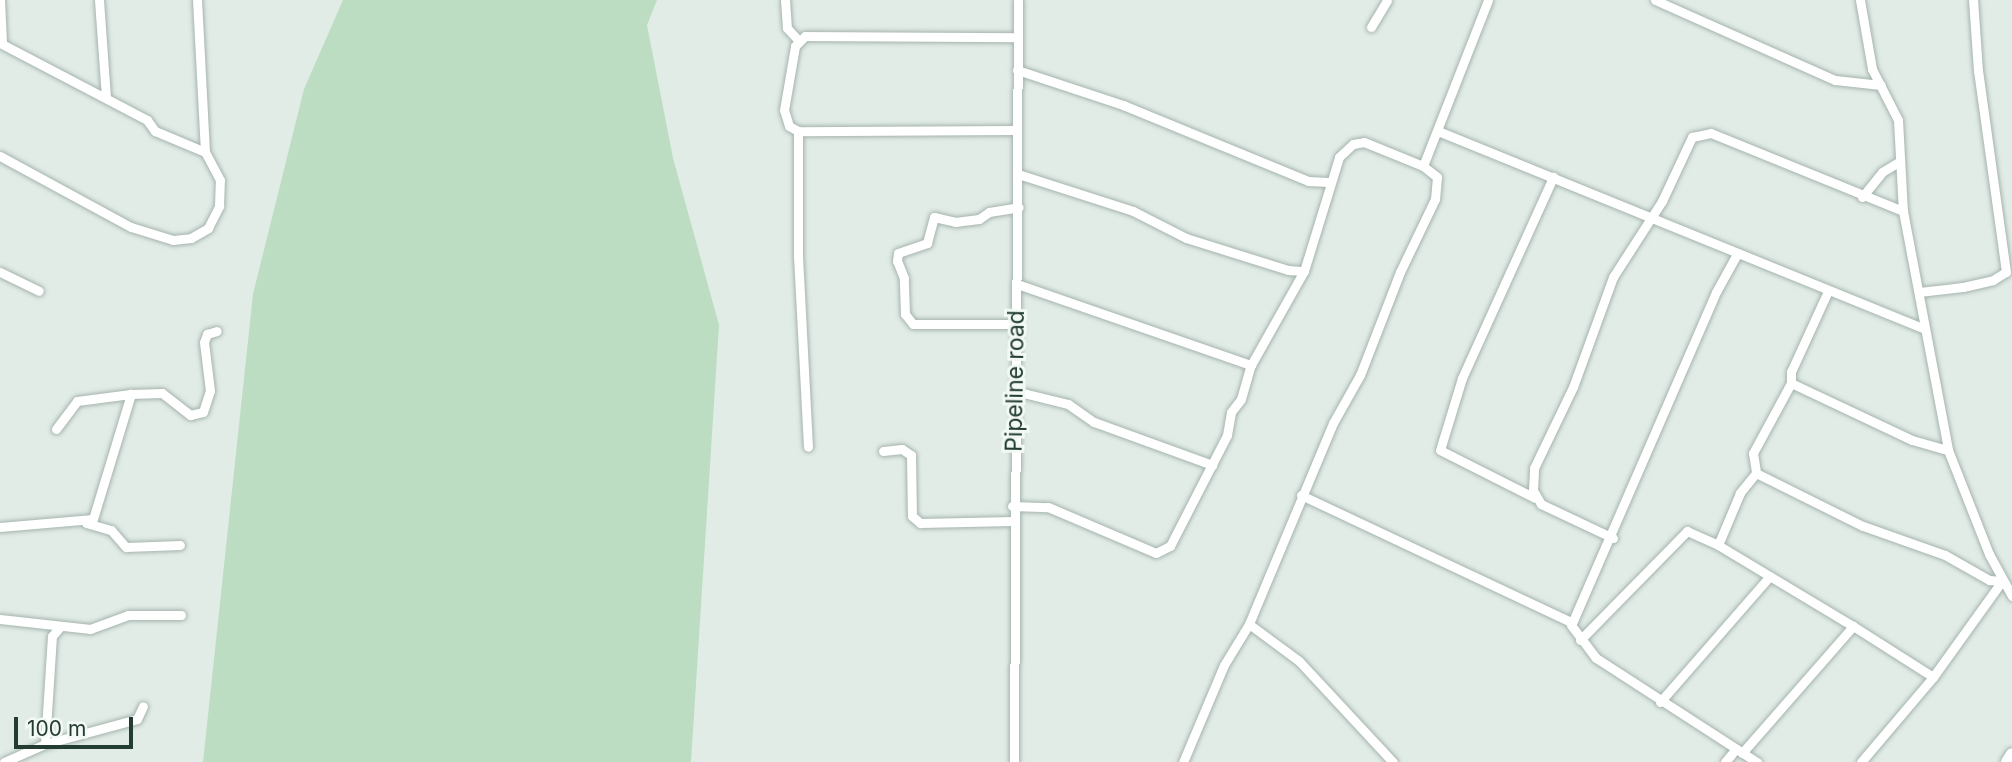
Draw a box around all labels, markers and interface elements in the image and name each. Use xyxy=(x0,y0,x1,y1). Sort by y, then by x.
street label: Pipeline road xyxy=(1000,310,1030,452)
scale bar xyxy=(18,702,136,746)
text: 100 m xyxy=(27,716,86,741)

